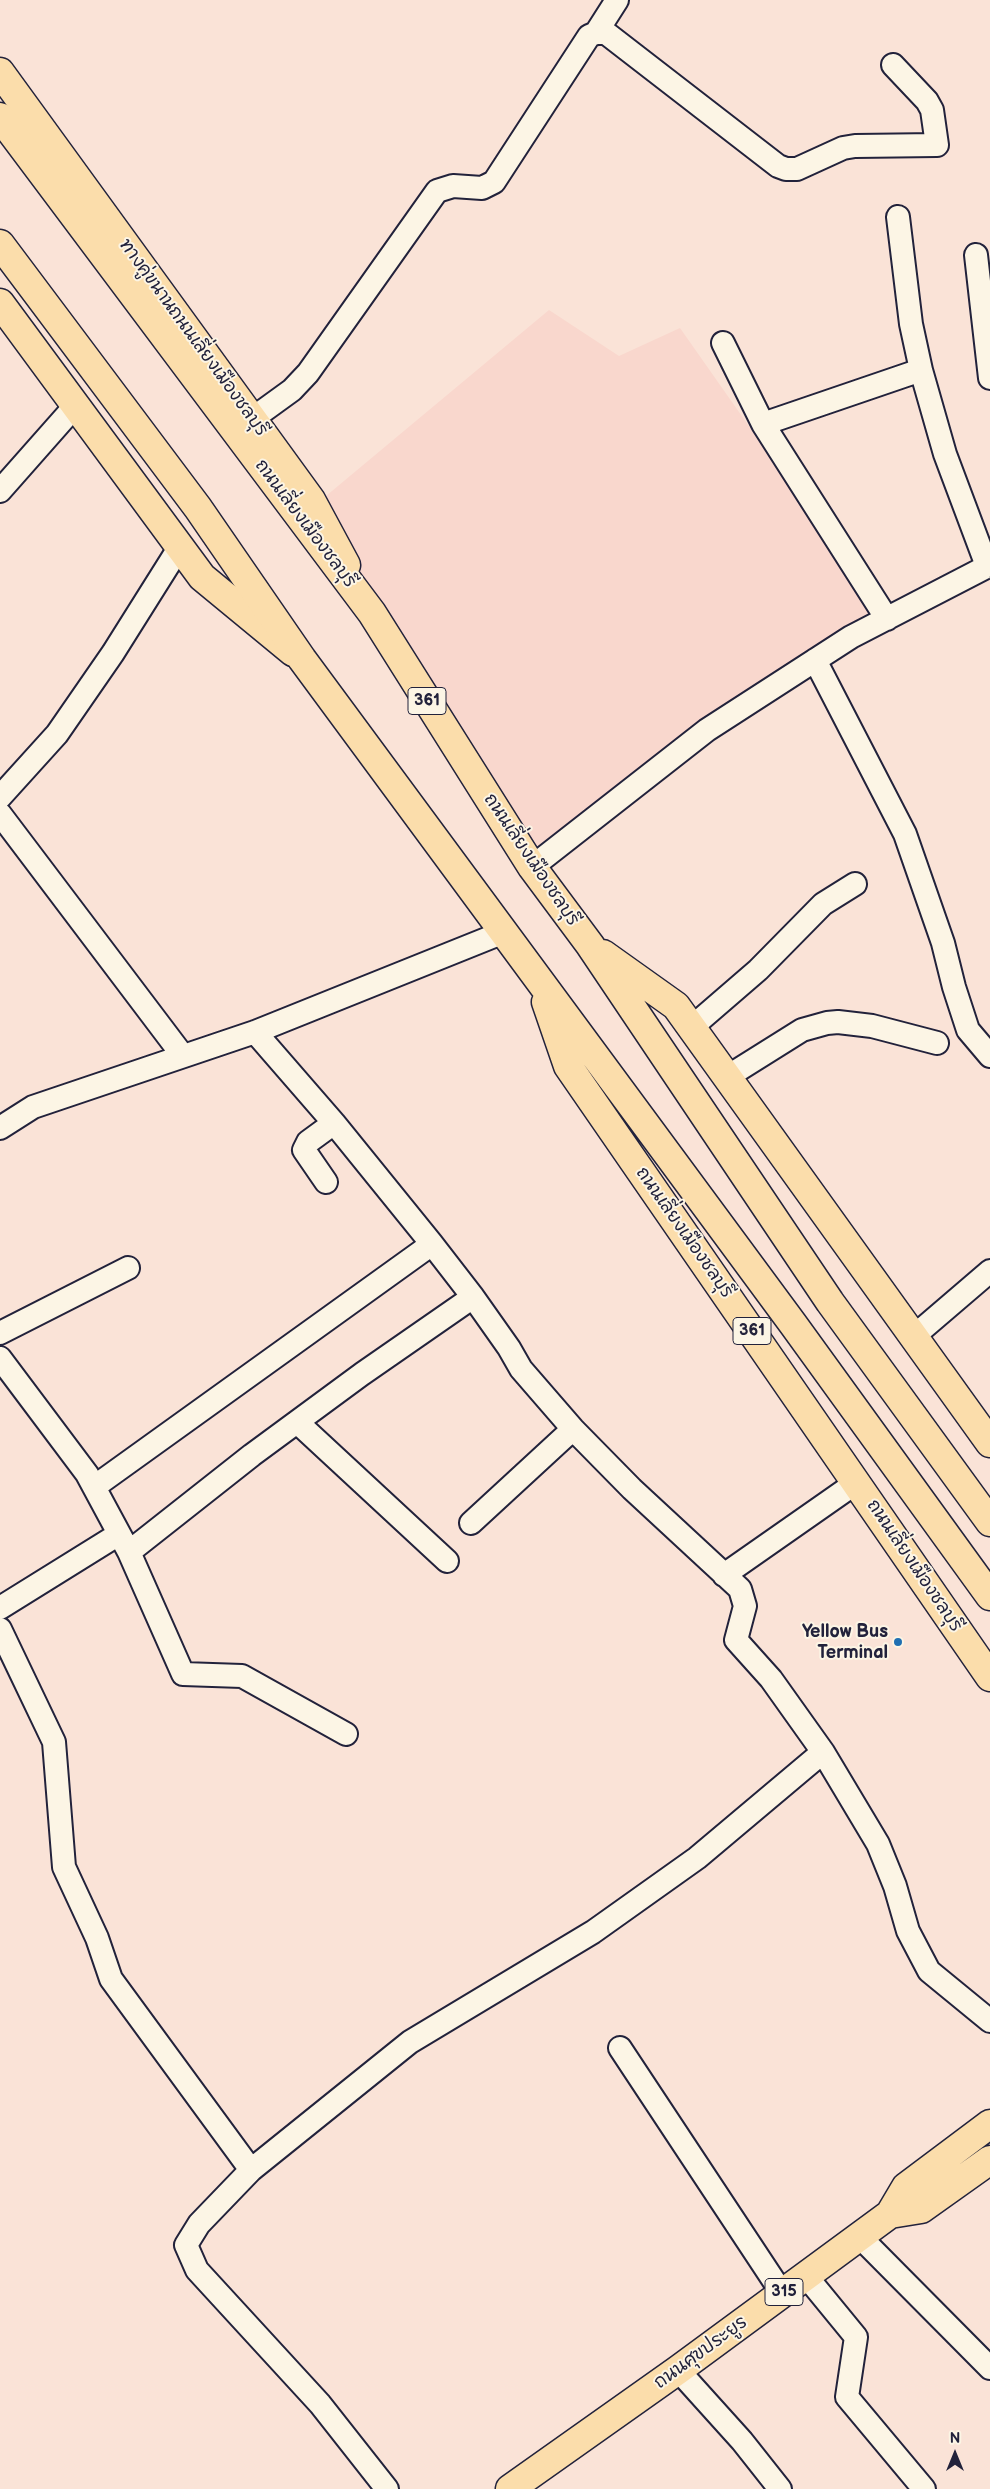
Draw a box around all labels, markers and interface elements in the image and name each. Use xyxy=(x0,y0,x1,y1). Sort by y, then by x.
street label: ทางคู่ขนานถนนเลี่ยงเมืองชลบุรี xyxy=(114,235,272,441)
street label: ถนนเลี่ยงเมืองชลบุรี xyxy=(250,455,360,593)
road number: 361 xyxy=(408,688,446,714)
street label: ถนนเลี่ยงเมืองชลบุรี xyxy=(479,790,583,930)
street label: ถนนเลี่ยงเมืองชลบุรี xyxy=(631,1163,737,1303)
road number: 361 xyxy=(733,1318,771,1344)
street label: ถนนเลี่ยงเมืองชลบุรี xyxy=(862,1496,966,1636)
place label: Yellow Bus Terminal xyxy=(802,1621,888,1664)
marker: Yellow Bus Terminal xyxy=(892,1636,904,1648)
road number: 315 xyxy=(765,2278,803,2306)
street label: ถนนศุขประยูร xyxy=(650,2312,752,2394)
north arrow xyxy=(930,2429,980,2479)
text: N xyxy=(950,2430,960,2447)

